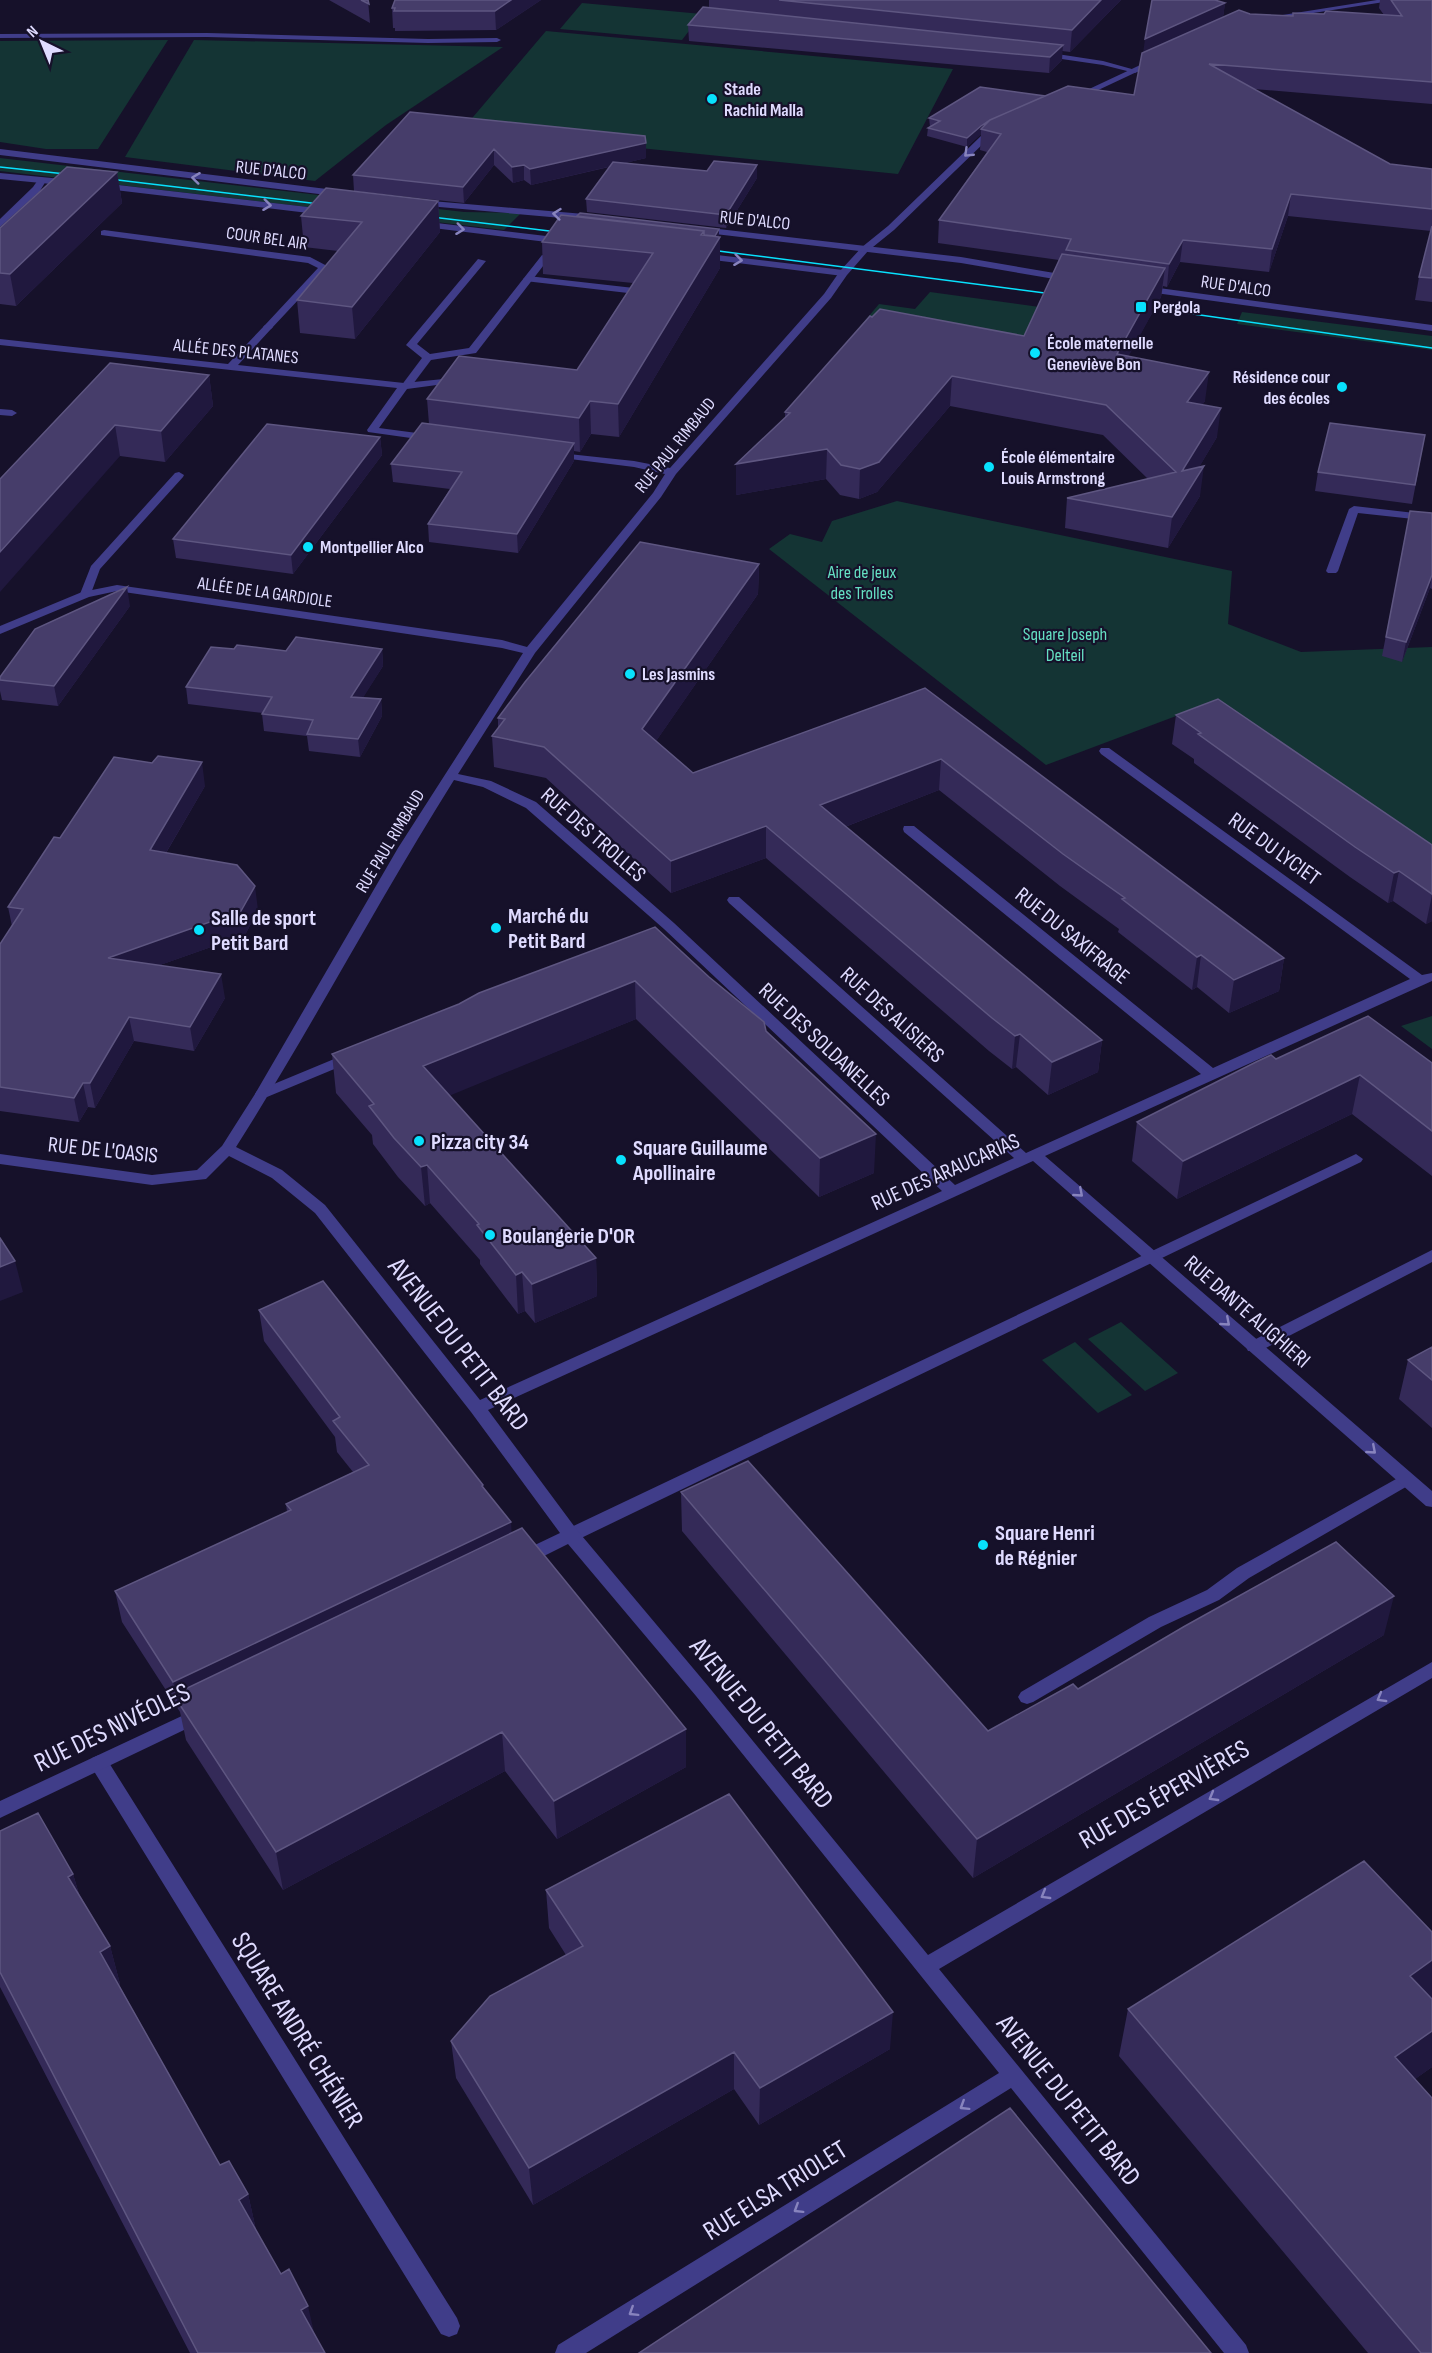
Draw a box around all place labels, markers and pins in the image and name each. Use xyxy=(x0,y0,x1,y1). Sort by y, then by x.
place label: Stade Rachid Malla xyxy=(724,79,803,121)
marker: Stade Rachid Malla xyxy=(705,92,719,106)
place label: Pergola xyxy=(1153,297,1200,318)
marker: Pergola xyxy=(1134,300,1148,314)
place label: École maternelle Geneviève Bon xyxy=(1047,333,1153,375)
marker: École maternelle Geneviève Bon xyxy=(1028,346,1042,360)
place label: Résidence cour des écoles xyxy=(1233,367,1330,409)
marker: Résidence cour des écoles xyxy=(1335,380,1349,394)
place label: École élémentaire Louis Armstrong xyxy=(1001,447,1115,489)
marker: École élémentaire Louis Armstrong xyxy=(982,460,996,474)
place label: Montpellier Alco xyxy=(320,537,424,558)
marker: Montpellier Alco xyxy=(301,540,315,554)
place label: Les Jasmins xyxy=(642,664,715,685)
marker: Les Jasmins xyxy=(623,667,637,681)
place label: Marché du Petit Bard xyxy=(508,903,589,955)
place label: Salle de sport Petit Bard xyxy=(211,905,316,957)
marker: Marché du Petit Bard xyxy=(489,921,503,935)
marker: Salle de sport Petit Bard xyxy=(192,923,206,937)
place label: Pizza city 34 xyxy=(431,1129,529,1156)
marker: Pizza city 34 xyxy=(412,1134,426,1148)
place label: Square Guillaume Apollinaire xyxy=(632,1135,768,1187)
marker: Square Guillaume Apollinaire xyxy=(614,1153,628,1167)
place label: Boulangerie D'OR xyxy=(502,1223,635,1250)
marker: Boulangerie D'OR xyxy=(483,1228,497,1242)
place label: Square Henri de Régnier xyxy=(995,1520,1095,1572)
marker: Square Henri de Régnier xyxy=(976,1538,990,1552)

